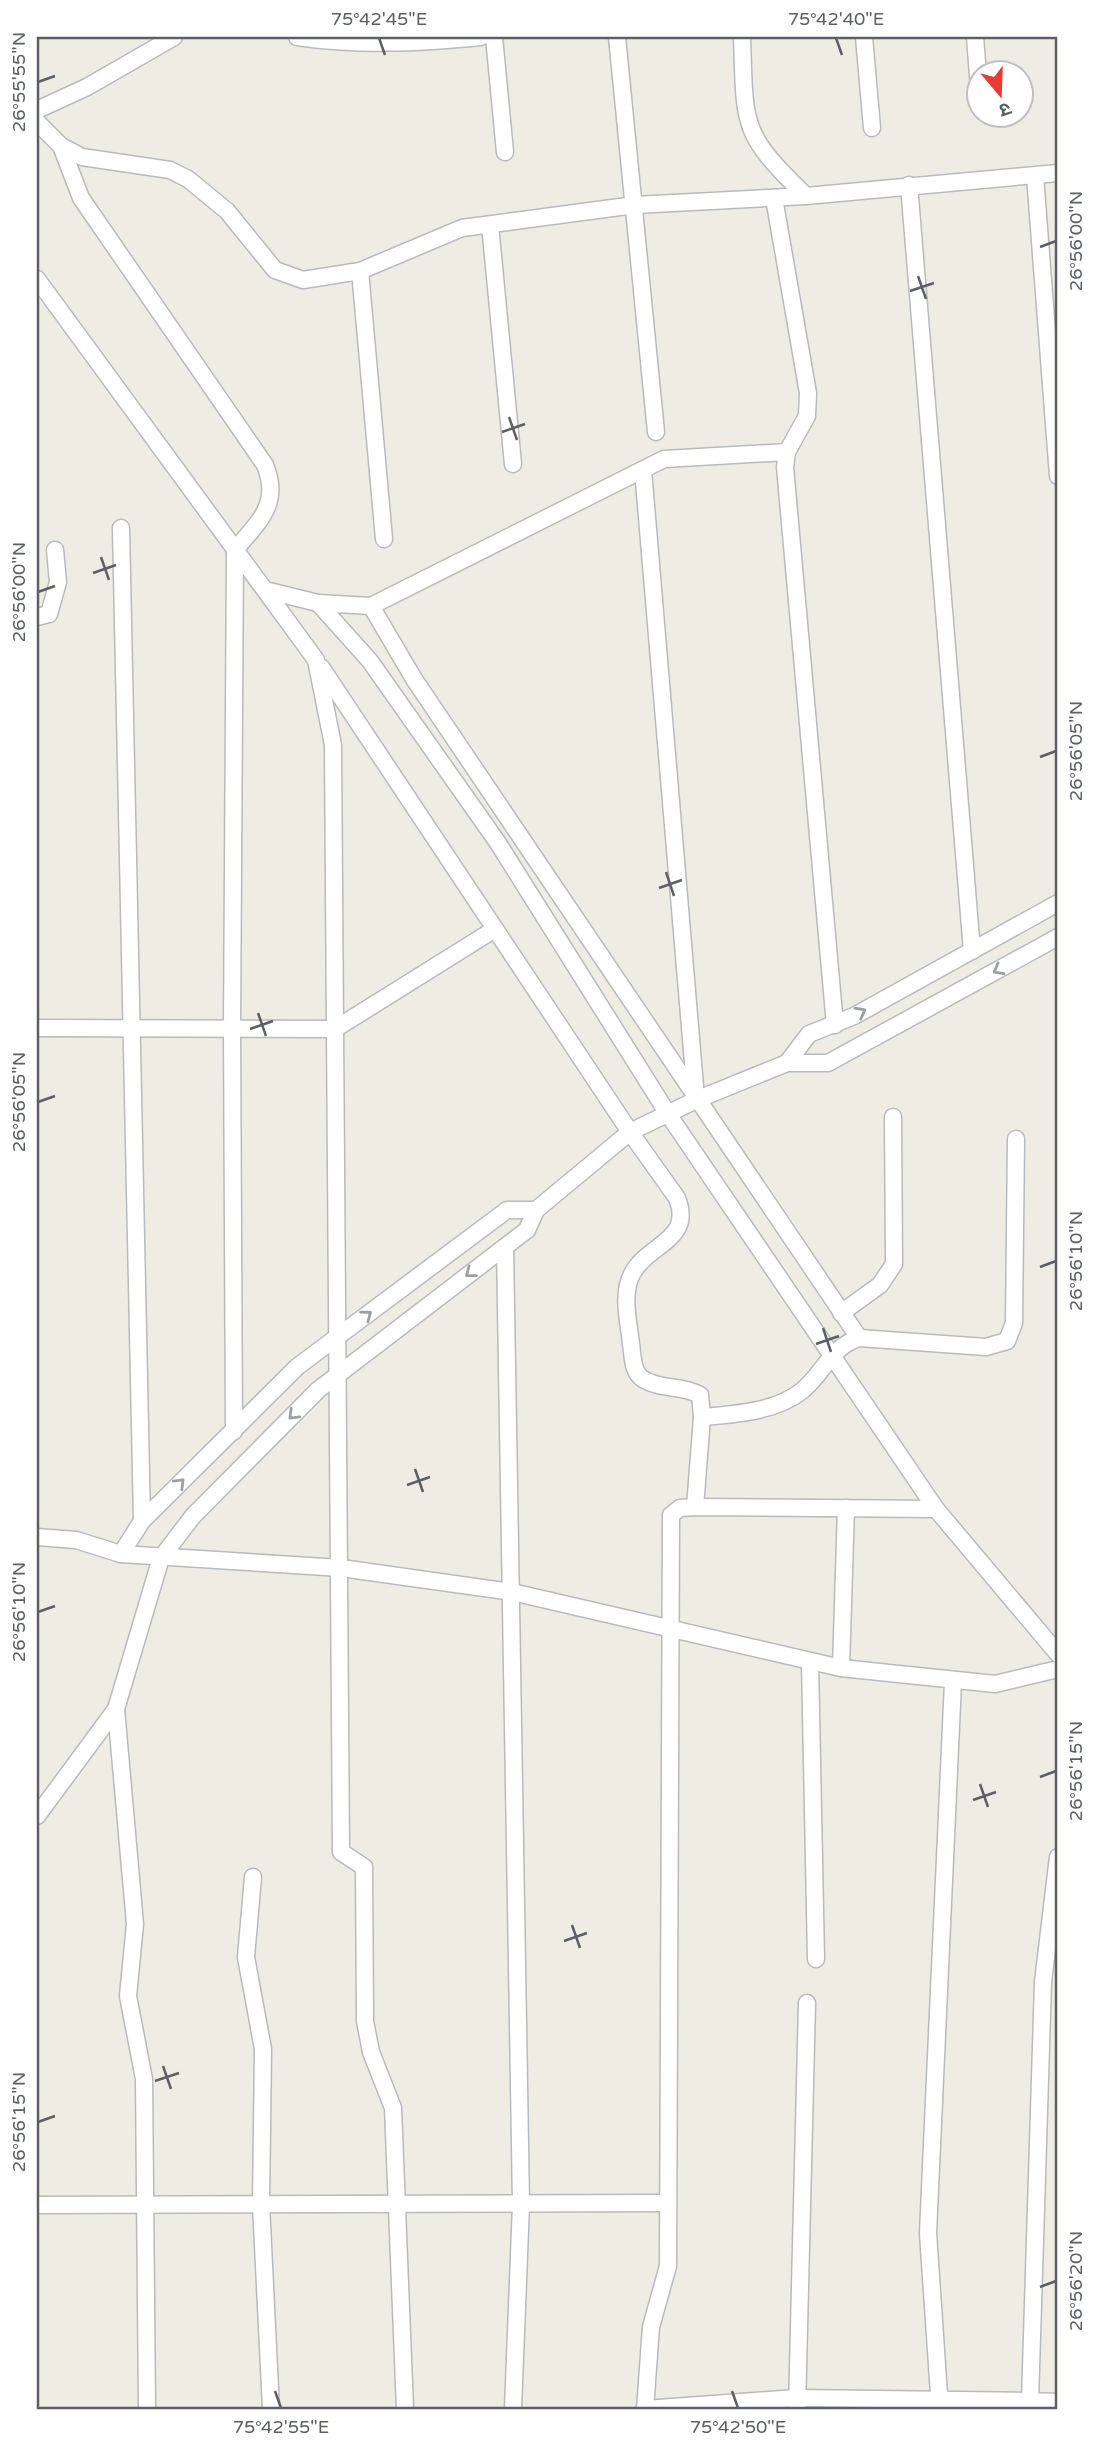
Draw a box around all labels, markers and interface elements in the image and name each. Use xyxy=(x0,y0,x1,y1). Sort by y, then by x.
text: 75°42'45"E xyxy=(331,8,427,30)
text: 75°42'40"E xyxy=(788,8,884,30)
text: 26°55'55"N xyxy=(8,32,30,132)
north arrow xyxy=(965,60,1036,130)
text: उ xyxy=(996,97,1014,122)
text: 26°56'00"N xyxy=(1065,191,1087,291)
text: 26°56'00"N xyxy=(8,542,30,642)
text: 26°56'05"N xyxy=(1065,701,1087,801)
one-way arrow xyxy=(993,962,1006,975)
one-way arrow xyxy=(854,1007,866,1020)
text: 26°56'05"N xyxy=(8,1052,30,1152)
text: 26°56'10"N xyxy=(1065,1211,1087,1311)
one-way arrow xyxy=(466,1265,478,1278)
one-way arrow xyxy=(359,1311,372,1323)
one-way arrow xyxy=(289,1407,302,1420)
one-way arrow xyxy=(172,1479,185,1492)
text: 26°56'10"N xyxy=(8,1562,30,1662)
text: 26°56'15"N xyxy=(1065,1721,1087,1821)
text: 26°56'15"N xyxy=(8,2072,30,2172)
text: 26°56'20"N xyxy=(1065,2231,1087,2331)
text: 75°42'55"E xyxy=(233,2416,329,2438)
text: 75°42'50"E xyxy=(690,2416,786,2438)

